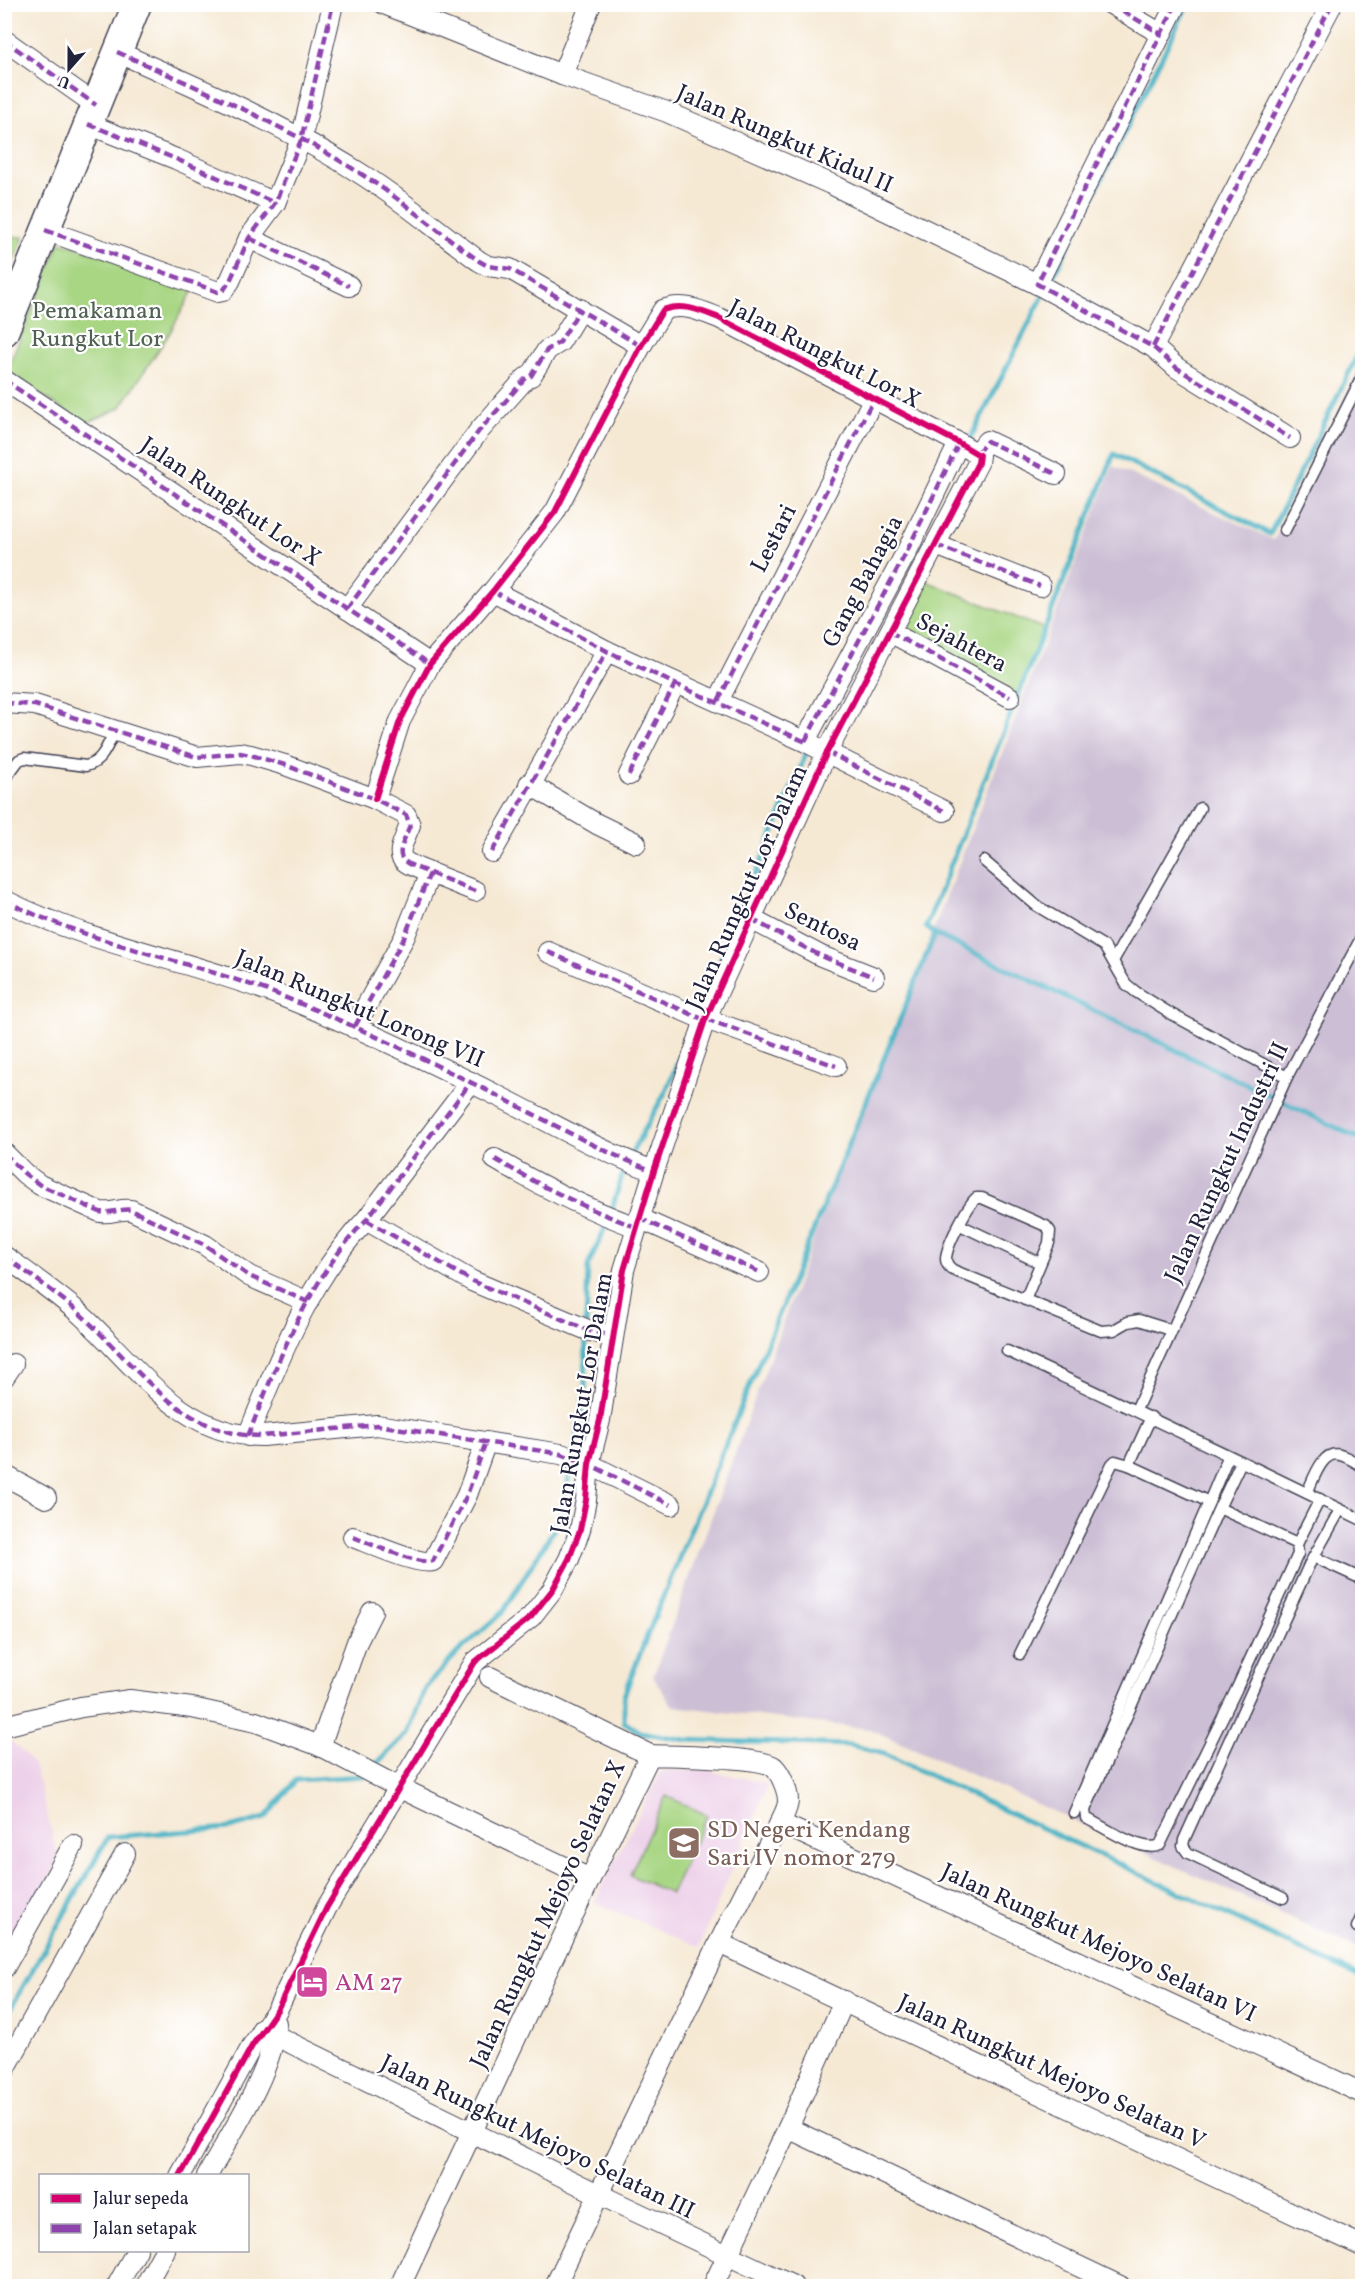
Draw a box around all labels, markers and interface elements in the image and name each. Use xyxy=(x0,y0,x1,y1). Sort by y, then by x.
north arrow xyxy=(39,39,99,99)
text: U xyxy=(55,69,73,93)
street label: Jalan Rungkut Kidul II xyxy=(670,77,898,203)
street label: Jalan Rungkut Lor X xyxy=(722,292,926,418)
park label: Pemakaman Rungkut Lor xyxy=(31,295,163,357)
street label: Jalan Rungkut Lor X xyxy=(133,429,327,576)
street label: Lestari xyxy=(743,499,806,579)
street label: Gang Bahagia xyxy=(815,510,913,654)
street label: Sejahtera xyxy=(909,605,1013,682)
street label: Jalan Rungkut Lor Dalam xyxy=(678,760,817,1016)
street label: Sentosa xyxy=(778,895,866,961)
street label: Jalan Rungkut Lorong VII xyxy=(229,942,489,1078)
street label: Jalan Rungkut Industri II xyxy=(1157,1037,1299,1289)
street label: Jalan Rungkut Lor Dalam xyxy=(543,1270,623,1537)
street label: Jalan Rungkut Mejoyo Selatan X xyxy=(462,1755,635,2074)
place label: SD Negeri Kendang Sari IV nomor 279 xyxy=(707,1814,911,1876)
school or university icon: SD Negeri Kendang Sari IV nomor 279 xyxy=(666,1825,702,1861)
street label: Jalan Rungkut Mejoyo Selatan VI xyxy=(935,1856,1261,2032)
hotel icon: AM 27 xyxy=(294,1964,330,2000)
place label: AM 27 xyxy=(335,1967,403,2001)
street label: Jalan Rungkut Mejoyo Selatan V xyxy=(892,1986,1211,2159)
street label: Jalan Rungkut Mejoyo Selatan III xyxy=(374,2047,700,2229)
legend xyxy=(39,2174,249,2252)
text: Jalur sepeda xyxy=(93,2187,189,2212)
text: Jalan setapak xyxy=(93,2217,197,2242)

